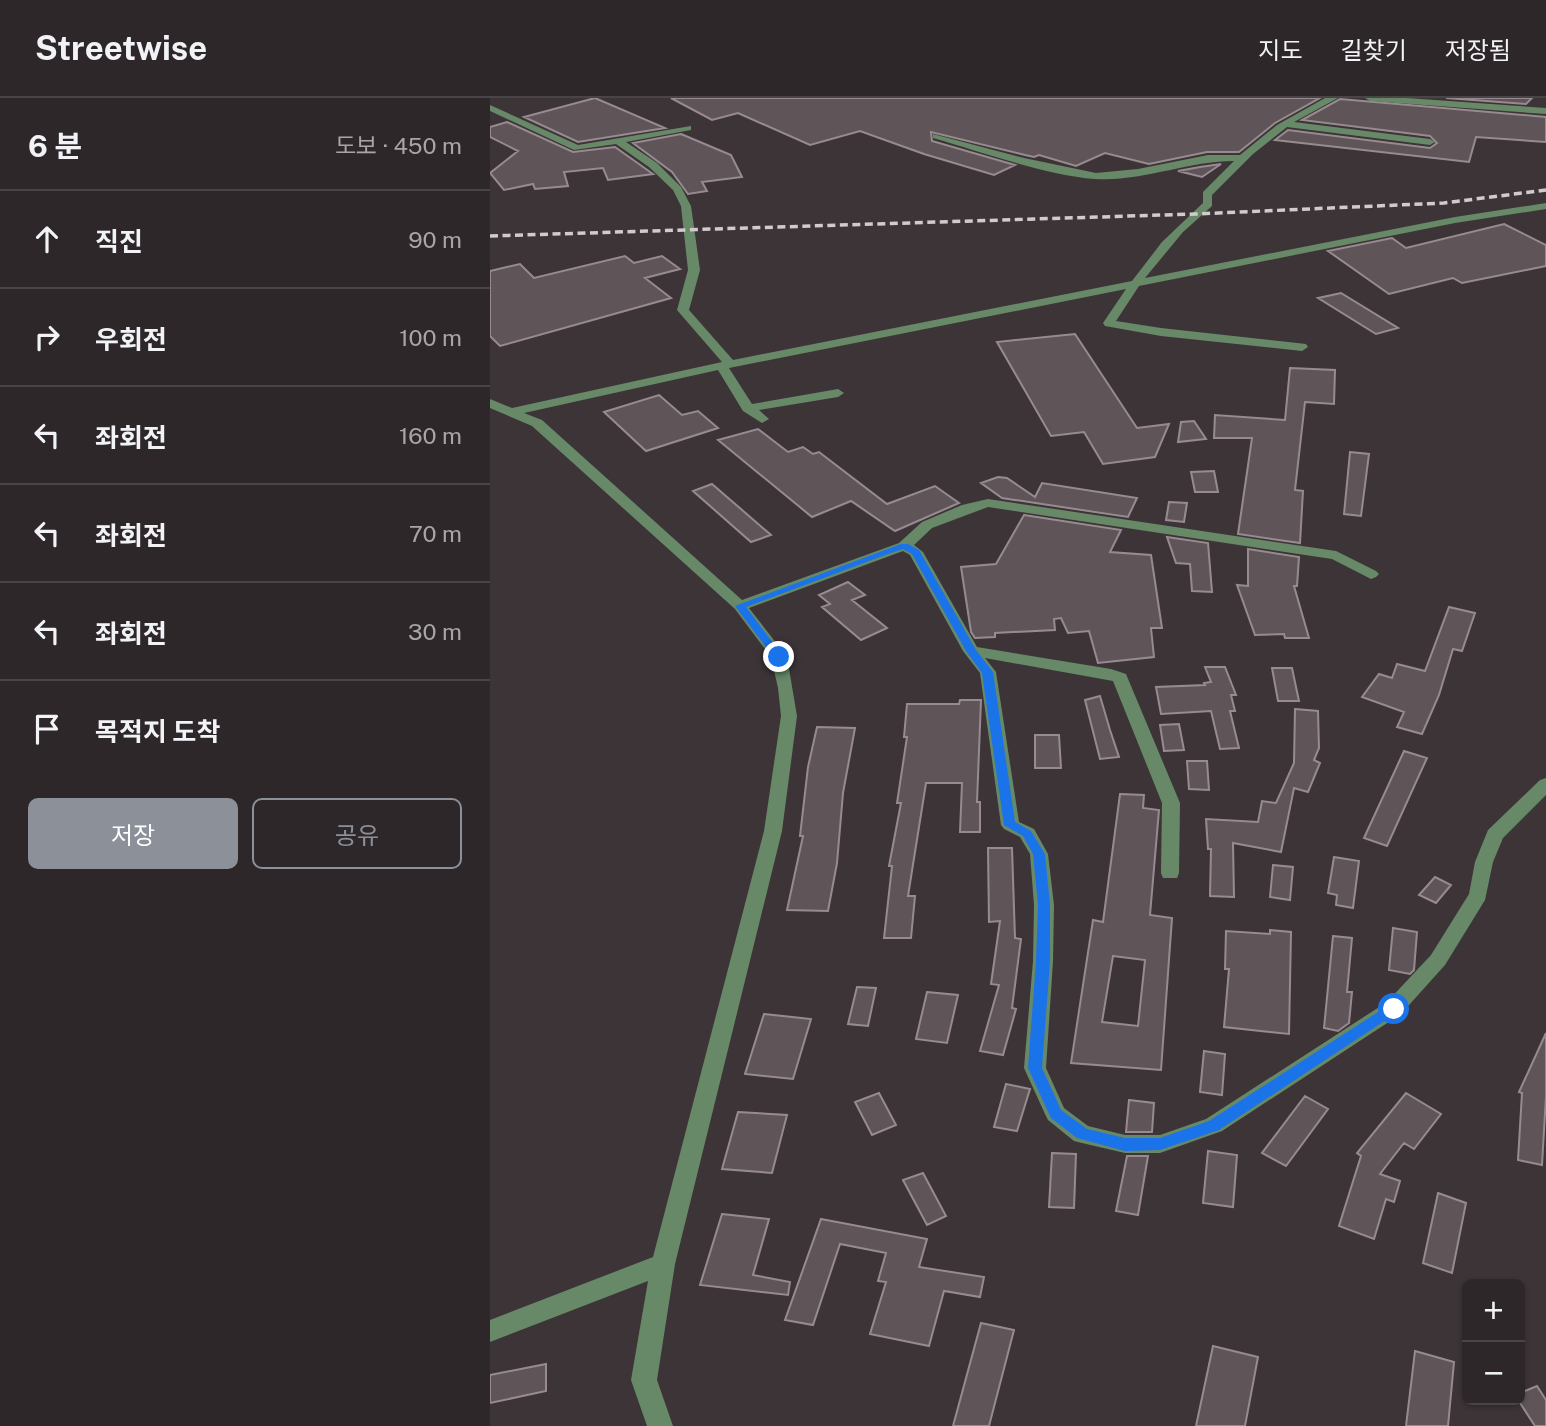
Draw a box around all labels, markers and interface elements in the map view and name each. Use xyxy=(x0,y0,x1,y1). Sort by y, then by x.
text: Streetwise xyxy=(35,29,207,67)
text: 지도 xyxy=(1258,36,1303,64)
text: 길찾기 xyxy=(1341,36,1407,64)
text: 저장됨 xyxy=(1445,36,1511,64)
text: 6 분 xyxy=(28,128,82,164)
text: 도보 · 450 m xyxy=(335,132,462,159)
icon: ahead xyxy=(28,220,66,258)
text: 직진 xyxy=(95,226,143,257)
text: 90 m xyxy=(408,226,462,253)
icon: right xyxy=(28,318,66,356)
text: 우회전 xyxy=(95,324,167,355)
text: 100 m xyxy=(399,324,462,351)
icon: left xyxy=(28,416,66,454)
text: 좌회전 xyxy=(95,422,167,453)
text: 160 m xyxy=(399,422,462,449)
icon: left xyxy=(28,514,66,552)
text: 좌회전 xyxy=(95,520,167,551)
text: 70 m xyxy=(409,520,462,547)
icon: left xyxy=(28,612,66,650)
text: 좌회전 xyxy=(95,618,167,649)
text: 30 m xyxy=(408,618,462,645)
route end xyxy=(763,641,794,672)
icon: arrive xyxy=(28,710,66,748)
text: 목적지 도착 xyxy=(95,716,220,747)
button: 저장 xyxy=(28,798,238,869)
button: 공유 xyxy=(252,798,462,869)
route start xyxy=(1378,993,1409,1024)
map controls xyxy=(1462,1279,1525,1405)
button: + xyxy=(1462,1279,1525,1342)
button: − xyxy=(1462,1342,1525,1405)

